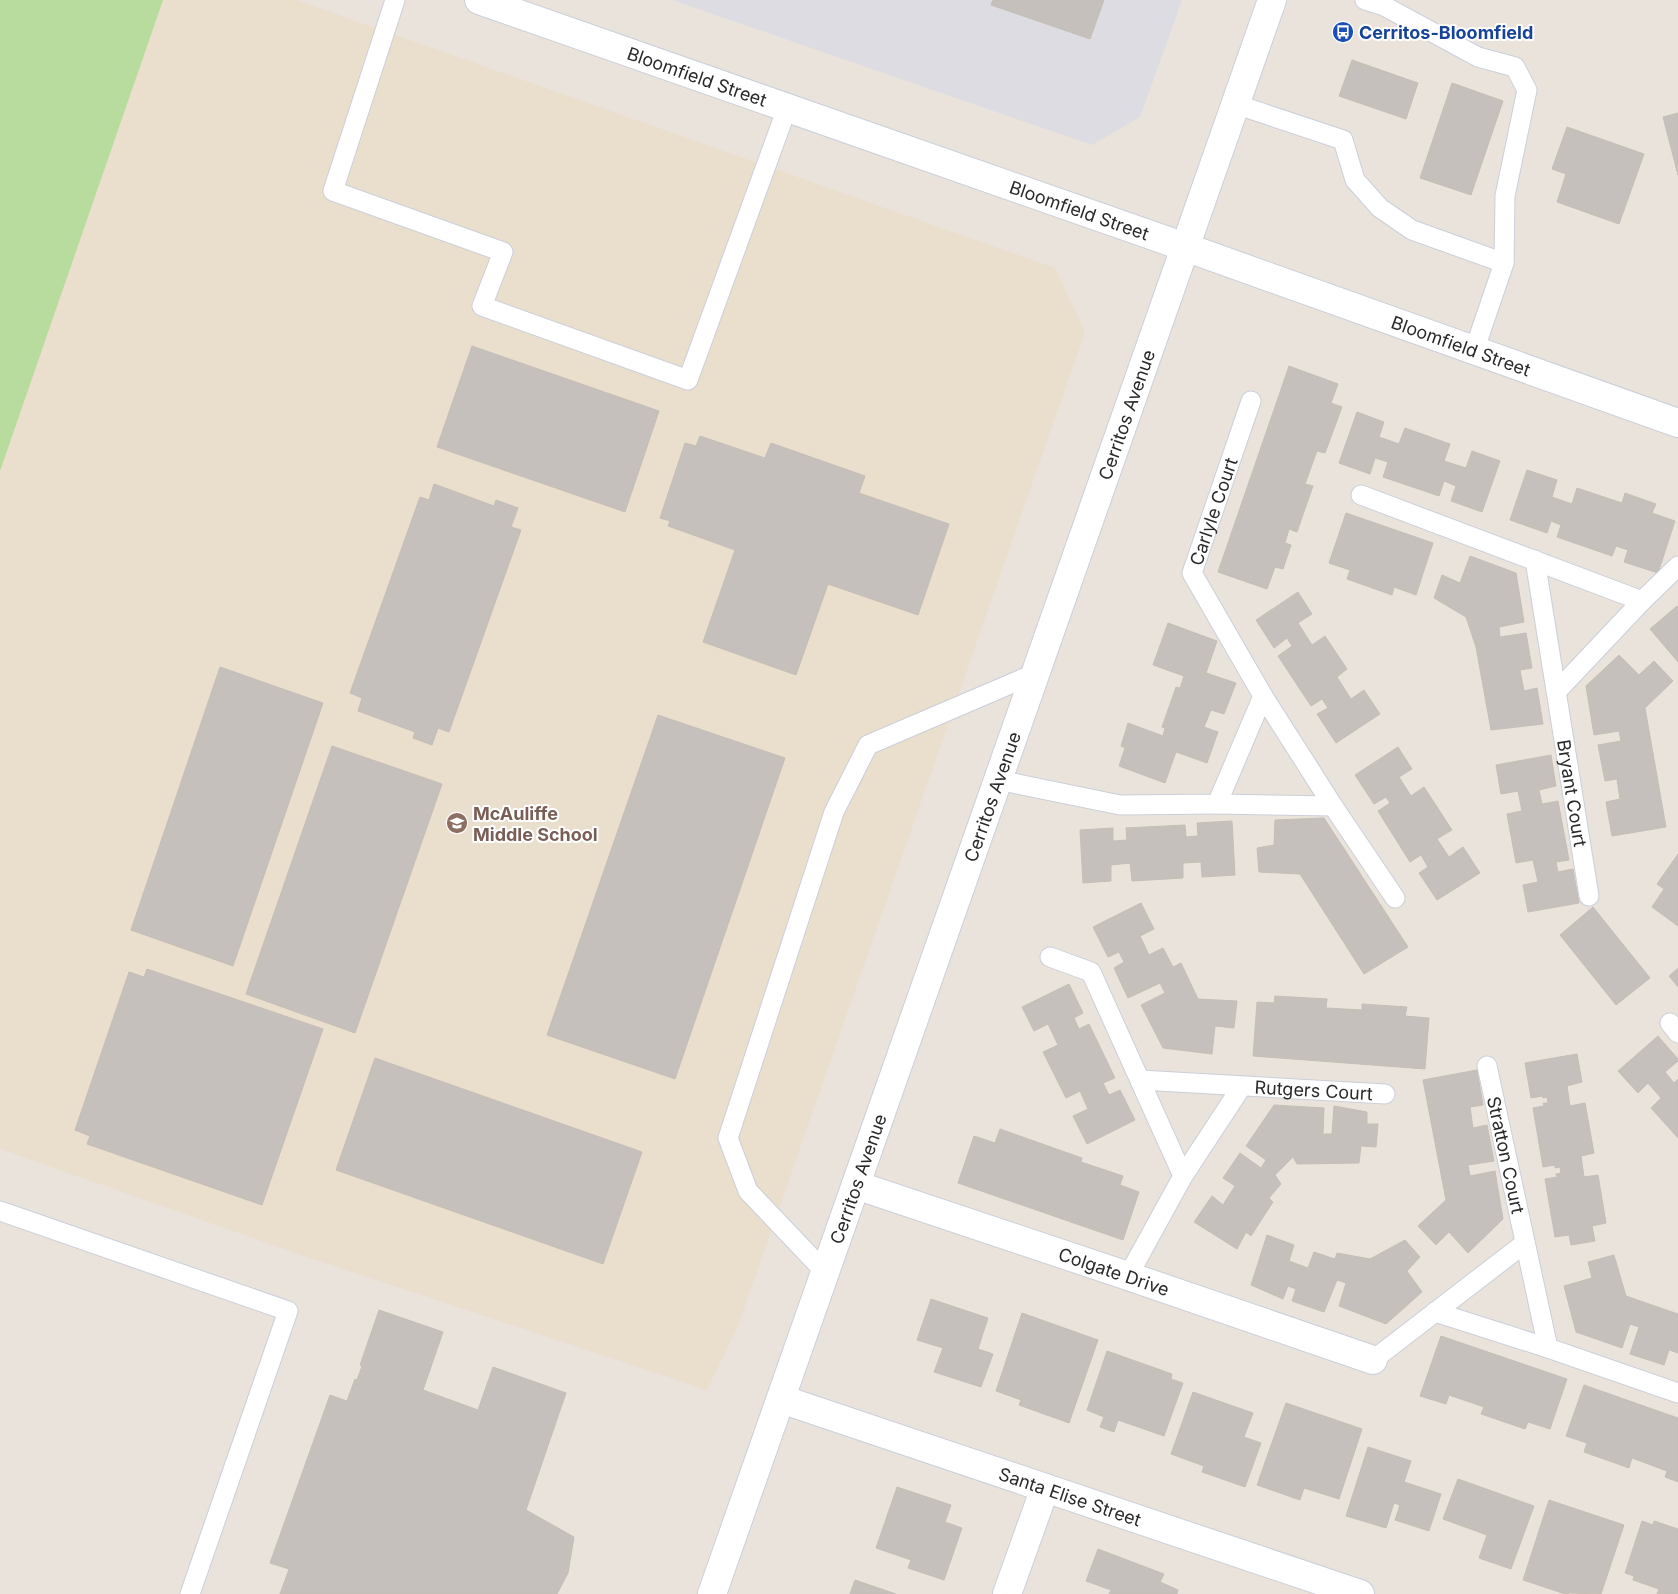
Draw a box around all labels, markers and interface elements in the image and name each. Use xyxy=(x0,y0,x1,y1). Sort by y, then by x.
bus stop icon: Cerritos-Bloomfield xyxy=(1331,20,1355,44)
place label: Cerritos-Bloomfield xyxy=(1359,22,1533,43)
street label: Bloomfield Street xyxy=(625,42,770,110)
street label: Bloomfield Street xyxy=(1007,176,1152,244)
street label: Bloomfield Street xyxy=(1389,311,1534,380)
street label: Cerritos Avenue xyxy=(1094,347,1159,483)
street label: Carlyle Court xyxy=(1185,455,1241,568)
street label: Cerritos Avenue xyxy=(960,729,1025,865)
street label: Bryant Court xyxy=(1554,738,1591,848)
place label: McAuliffe Middle School xyxy=(473,803,598,845)
school or university icon: McAuliffe Middle School xyxy=(445,811,469,835)
street label: Rutgers Court xyxy=(1254,1076,1374,1104)
street label: Stratton Court xyxy=(1483,1094,1529,1216)
street label: Cerritos Avenue xyxy=(825,1111,890,1247)
street label: Colgate Drive xyxy=(1056,1243,1172,1300)
street label: Santa Elise Street xyxy=(996,1463,1144,1530)

